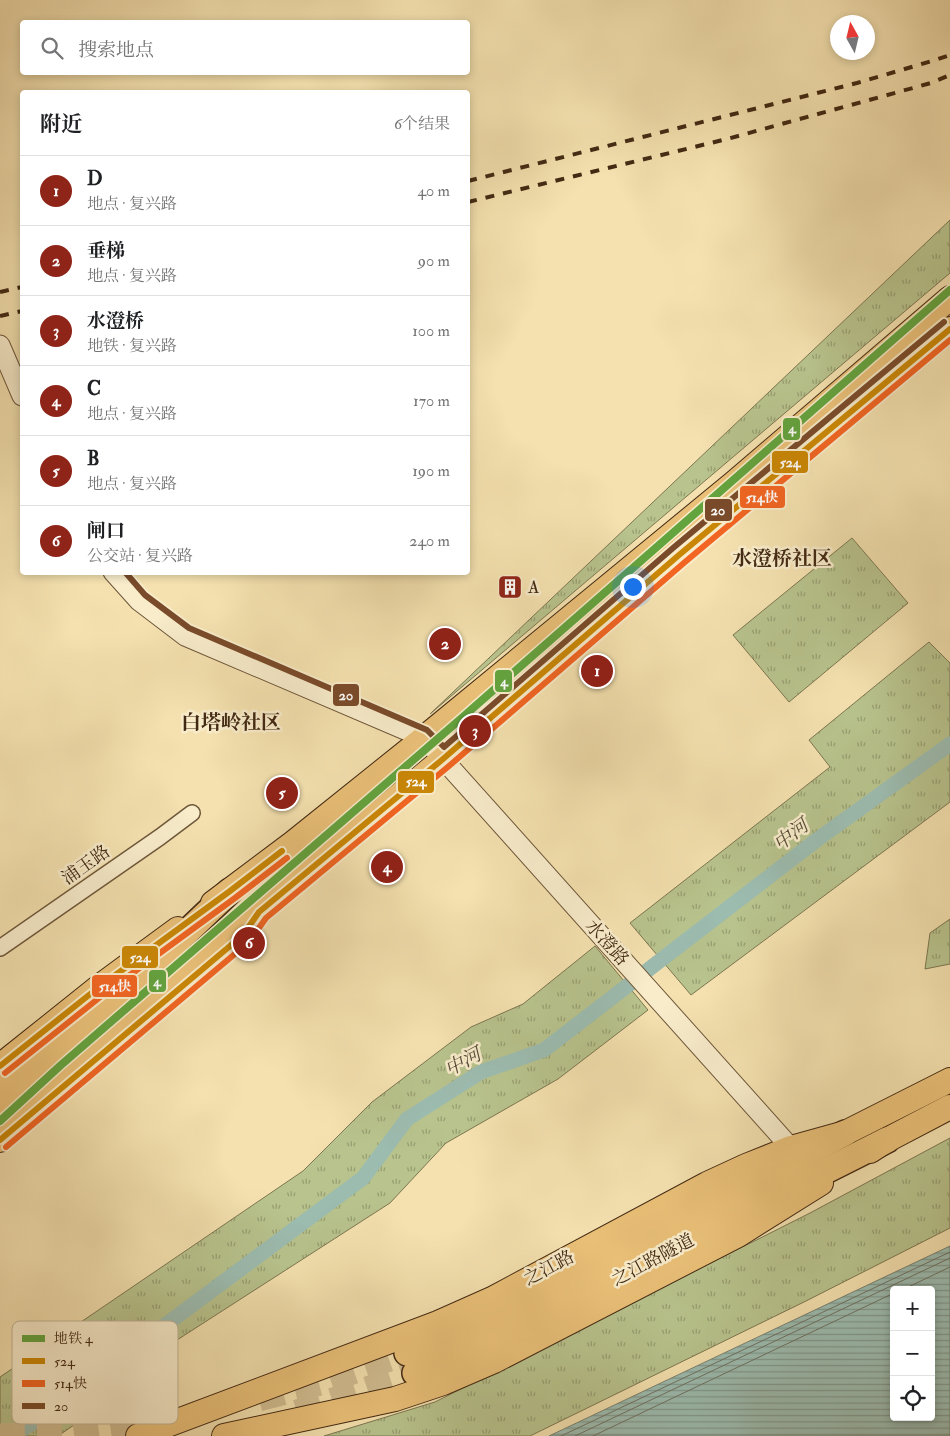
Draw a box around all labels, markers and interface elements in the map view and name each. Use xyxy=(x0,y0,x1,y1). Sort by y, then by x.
north arrow xyxy=(830,15,875,60)
search box xyxy=(20,20,470,75)
icon: search xyxy=(38,34,66,62)
text: 搜索地点 xyxy=(78,38,154,62)
text: 附近 xyxy=(40,111,82,138)
text: 6个结果 xyxy=(394,114,450,134)
text: D xyxy=(87,167,102,191)
text: 1 xyxy=(53,181,59,201)
text: 40 m xyxy=(417,181,450,201)
text: 地点 · 复兴路 xyxy=(87,194,177,214)
text: 垂梯 xyxy=(87,239,125,263)
text: 2 xyxy=(52,251,60,271)
text: 90 m xyxy=(418,251,450,271)
text: 地点 · 复兴路 xyxy=(87,266,177,286)
text: 水澄桥 xyxy=(87,309,144,333)
text: 3 xyxy=(53,321,59,341)
text: 100 m xyxy=(412,321,450,341)
text: 地铁 · 复兴路 xyxy=(87,336,177,356)
text: C xyxy=(87,377,101,401)
text: 4 xyxy=(52,391,60,411)
text: 170 m xyxy=(413,391,450,411)
text: 地点 · 复兴路 xyxy=(87,404,177,424)
line badge: 4 xyxy=(782,417,801,441)
text: 4 xyxy=(787,420,797,437)
text: B xyxy=(87,447,99,471)
line badge: 524 xyxy=(771,450,809,474)
text: 524 xyxy=(780,454,802,471)
text: 5 xyxy=(52,461,60,481)
text: 190 m xyxy=(412,461,450,481)
text: 地点 · 复兴路 xyxy=(87,474,177,494)
line badge: 514快 xyxy=(739,485,786,509)
text: 514快 xyxy=(746,489,778,506)
line badge: 20 xyxy=(704,498,733,522)
text: 20 xyxy=(711,502,725,519)
text: 闸口 xyxy=(87,519,125,543)
text: 6 xyxy=(52,531,60,551)
text: 240 m xyxy=(409,531,450,551)
text: 公交站 · 复兴路 xyxy=(87,546,193,566)
district label: 水澄桥社区 xyxy=(732,546,832,571)
building icon: A xyxy=(497,574,523,600)
your location xyxy=(620,574,646,600)
place label: A xyxy=(527,576,540,599)
pin: 2 xyxy=(429,625,461,663)
pin: 1 xyxy=(581,652,613,690)
line badge: 4 xyxy=(494,669,513,693)
text: 4 xyxy=(499,673,509,690)
line badge: 20 xyxy=(332,683,360,707)
text: 20 xyxy=(339,687,353,704)
district label: 白塔岭社区 xyxy=(181,710,281,735)
pin: 3 xyxy=(459,712,491,750)
line badge: 524 xyxy=(397,770,435,794)
text: 524 xyxy=(406,773,428,790)
pin: 5 xyxy=(266,774,298,812)
water label: 中河 xyxy=(769,812,816,856)
street label: 浦玉路 xyxy=(57,840,115,890)
pin: 4 xyxy=(371,848,403,886)
street label: 水澄路 xyxy=(580,915,634,971)
pin: 6 xyxy=(233,924,265,962)
line badge: 524 xyxy=(121,945,159,969)
text: 524 xyxy=(130,949,152,966)
line badge: 4 xyxy=(148,969,167,993)
text: 4 xyxy=(152,973,162,990)
line badge: 514快 xyxy=(91,974,138,998)
text: 514快 xyxy=(99,978,131,995)
water label: 中河 xyxy=(441,1041,488,1082)
street label: 之江路隧道 xyxy=(608,1229,698,1291)
street label: 之江路 xyxy=(520,1245,578,1291)
map controls xyxy=(890,1286,935,1421)
button: + xyxy=(890,1286,935,1331)
legend xyxy=(12,1321,178,1424)
text: 地铁 4 xyxy=(54,1330,94,1347)
button: − xyxy=(890,1331,935,1376)
text: 524 xyxy=(54,1353,76,1370)
text: 514快 xyxy=(54,1375,87,1392)
button: locate xyxy=(890,1376,935,1421)
text: 20 xyxy=(54,1398,68,1415)

